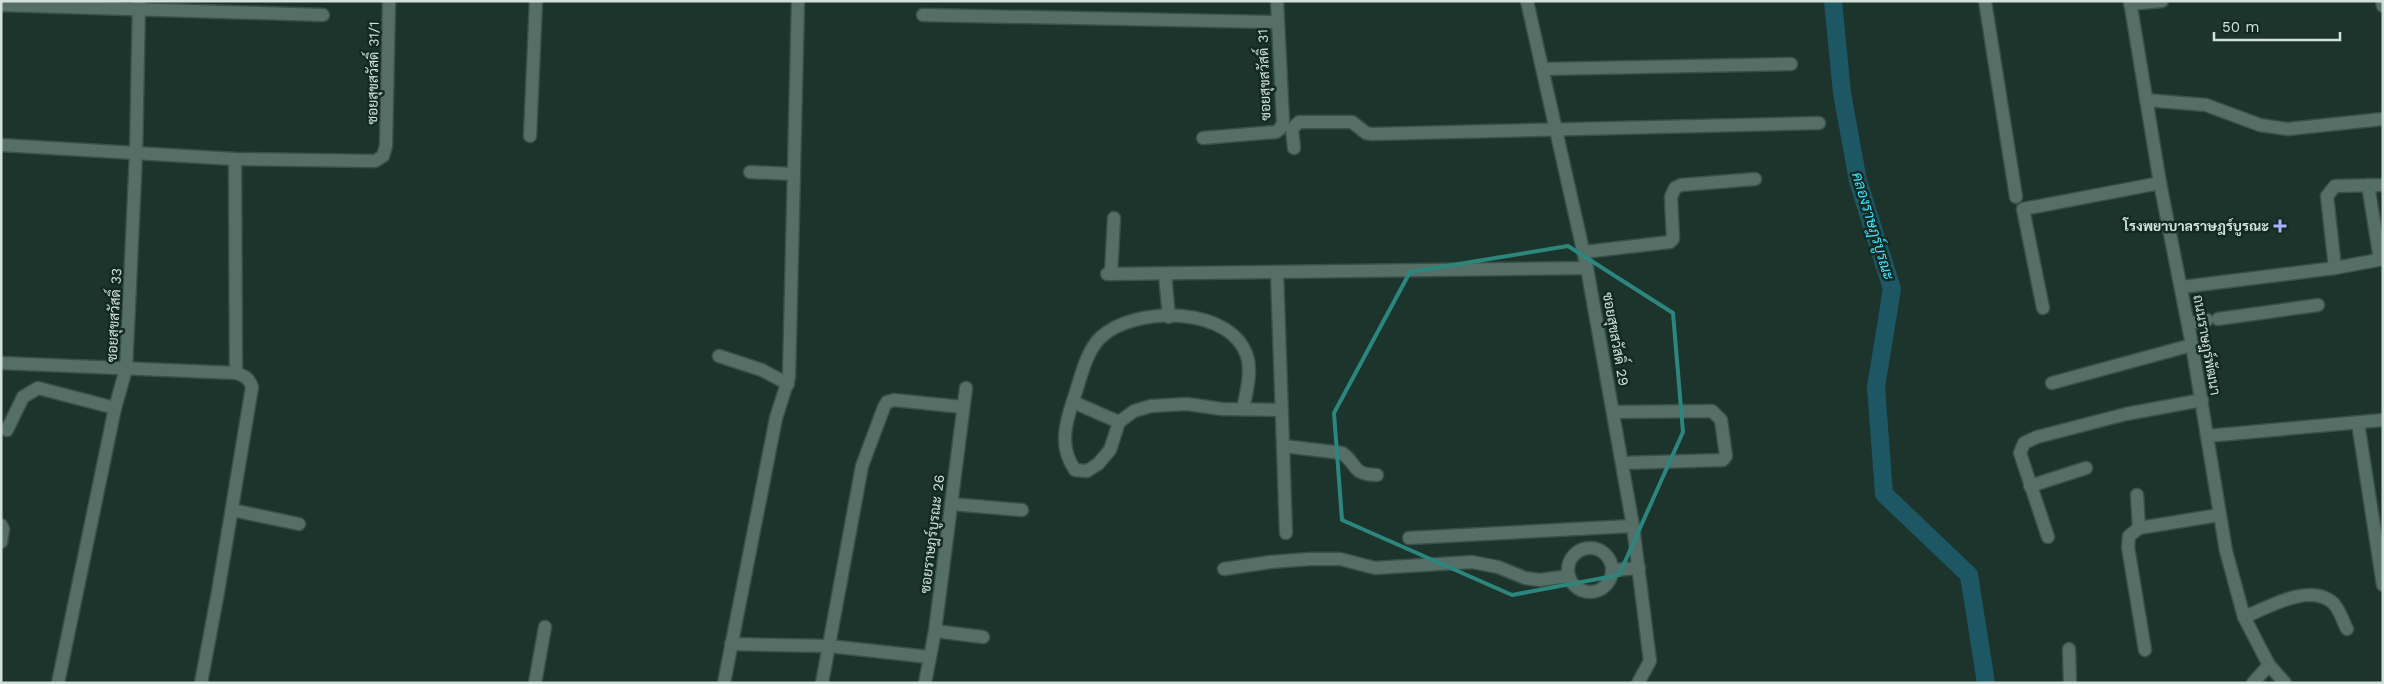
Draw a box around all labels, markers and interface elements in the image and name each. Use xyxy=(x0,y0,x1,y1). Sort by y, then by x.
scale bar xyxy=(2214,10,2340,42)
text: 50 m xyxy=(2222,18,2259,36)
street label: ซอยสุขสวัสดิ์ 31/1 xyxy=(360,21,384,125)
street label: ซอยสุขสวัสดิ์ 31 xyxy=(1250,29,1276,121)
water label: คลองราษฎร์บูรณะ xyxy=(1847,170,1899,282)
place label: โรงพยาบาลราษฎร์บูรณะ xyxy=(2122,217,2269,237)
marker: โรงพยาบาลราษฎร์บูรณะ xyxy=(2273,219,2287,233)
street label: ซอยสุขสวัสดิ์ 33 xyxy=(99,267,126,363)
street label: ซอยสุขสวัสดิ์ 29 xyxy=(1598,290,1636,387)
street label: ถนนราษฎร์พัฒนา xyxy=(2189,293,2225,397)
street label: ซอยราษฎร์บูรณะ 26 xyxy=(916,474,949,595)

